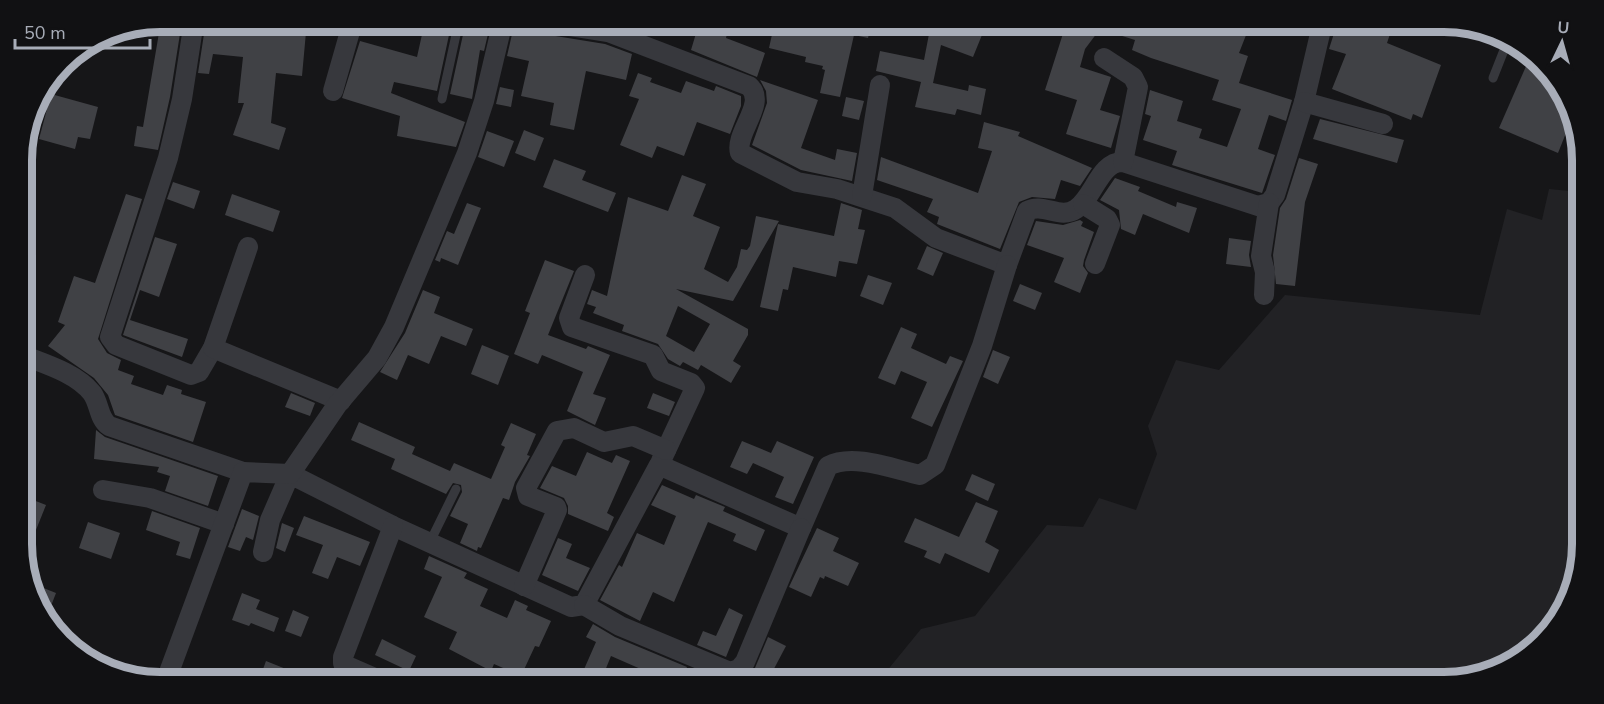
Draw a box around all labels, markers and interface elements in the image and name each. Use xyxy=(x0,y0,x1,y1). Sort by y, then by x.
scale bar xyxy=(15,12,150,50)
north arrow xyxy=(1532,12,1592,72)
text: U xyxy=(1556,17,1570,40)
text: 50 m xyxy=(24,21,66,45)

